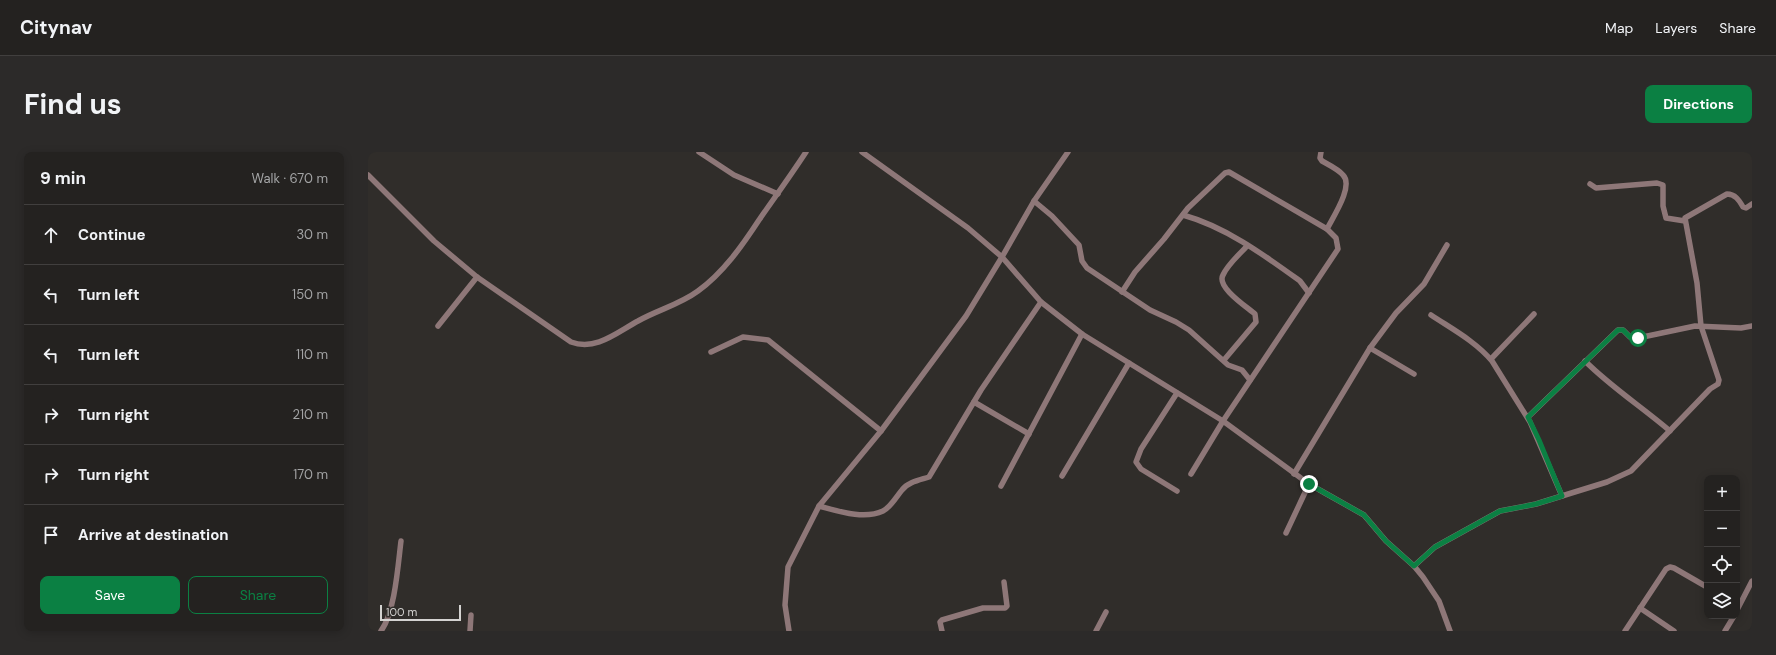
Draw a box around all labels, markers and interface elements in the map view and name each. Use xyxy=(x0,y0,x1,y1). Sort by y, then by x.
text: Citynav xyxy=(20,15,92,40)
text: Map xyxy=(1605,19,1633,37)
text: Layers xyxy=(1655,19,1697,37)
text: Share xyxy=(1719,19,1756,37)
button: Directions xyxy=(1645,85,1752,123)
text: Find us xyxy=(24,86,122,123)
text: 9 min xyxy=(40,167,86,189)
text: Walk · 670 m xyxy=(252,170,328,187)
icon: ahead xyxy=(40,224,62,246)
text: Continue xyxy=(78,225,146,245)
text: 30 m xyxy=(296,226,328,243)
icon: left xyxy=(40,284,62,306)
text: Turn left xyxy=(78,285,139,305)
text: 150 m xyxy=(292,286,328,303)
route start xyxy=(1629,329,1647,347)
icon: left xyxy=(40,344,62,366)
text: Turn left xyxy=(78,345,139,365)
text: 110 m xyxy=(296,346,328,363)
icon: right xyxy=(40,404,62,426)
text: Turn right xyxy=(78,405,149,425)
text: 210 m xyxy=(293,406,328,423)
icon: right xyxy=(40,464,62,486)
text: Turn right xyxy=(78,465,149,485)
text: 170 m xyxy=(293,466,328,483)
route end xyxy=(1300,475,1318,493)
map controls xyxy=(1704,475,1740,619)
button: + xyxy=(1704,475,1740,511)
button: − xyxy=(1704,511,1740,547)
icon: arrive xyxy=(40,524,62,546)
text: Arrive at destination xyxy=(78,525,229,545)
button: locate xyxy=(1704,547,1740,583)
button: Save xyxy=(40,576,180,614)
button: Share xyxy=(188,576,328,614)
button: layers xyxy=(1704,583,1740,619)
scale bar xyxy=(380,603,461,622)
text: 100 m xyxy=(386,605,417,619)

